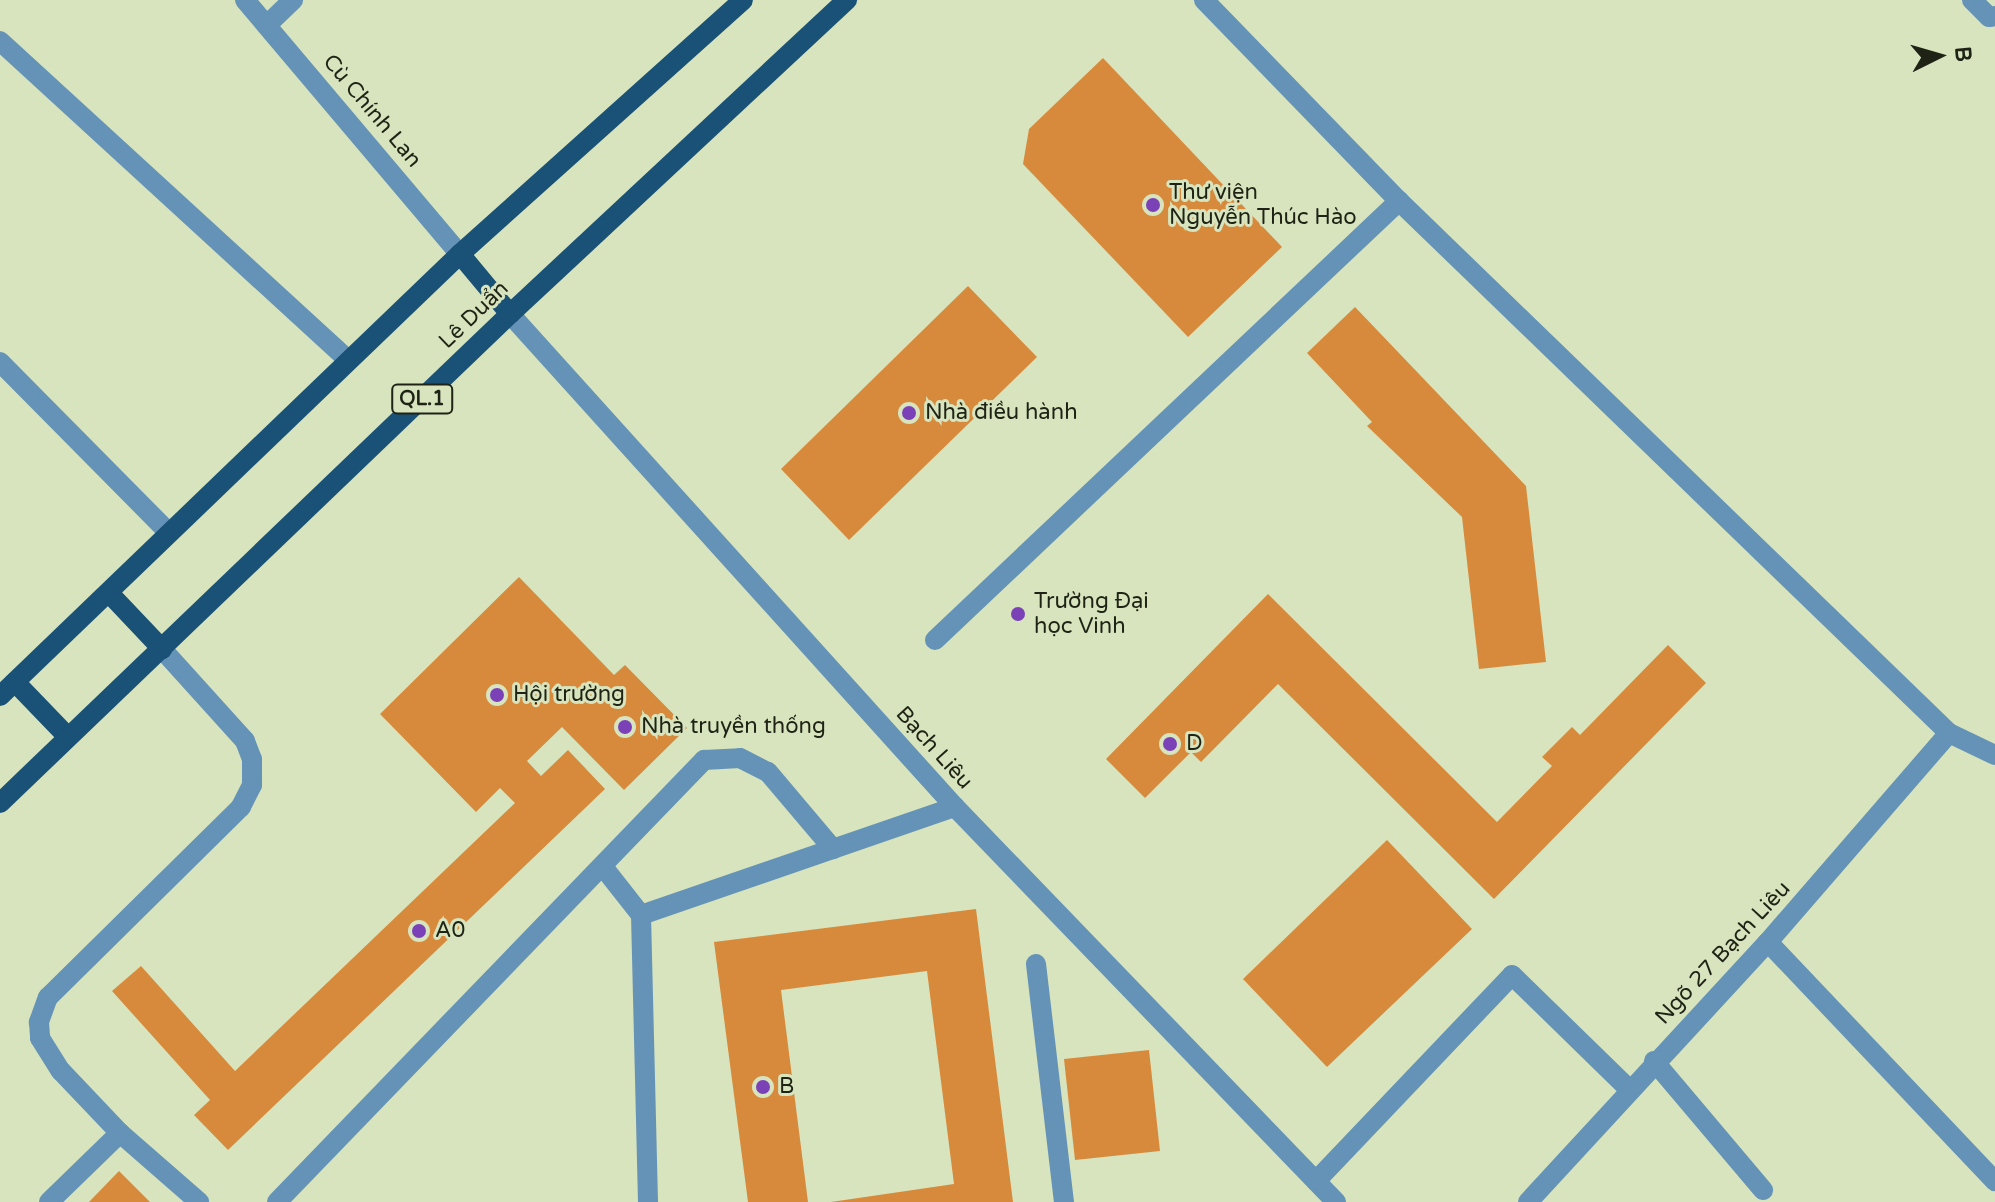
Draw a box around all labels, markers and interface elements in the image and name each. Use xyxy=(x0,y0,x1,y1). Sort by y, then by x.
north arrow xyxy=(1899,16,1979,96)
text: B xyxy=(1949,45,1977,63)
street label: Cù Chính Lan xyxy=(317,49,427,173)
place label: Thư viện Nguyễn Thúc Hào xyxy=(1169,179,1357,230)
marker: Thư viện Nguyễn Thúc Hào xyxy=(1144,196,1162,214)
street label: Lê Duẩn xyxy=(434,276,514,354)
road number: QL.1 xyxy=(390,383,454,415)
place label: Nhà điều hành xyxy=(925,400,1078,426)
marker: Nhà điều hành xyxy=(900,404,918,422)
place label: Trường Đại học Vinh xyxy=(1034,588,1149,640)
marker: Trường Đại học Vinh xyxy=(1009,605,1027,623)
place label: Hội trường xyxy=(513,682,625,708)
marker: Hội trường xyxy=(488,686,506,704)
street label: Bạch Liêu xyxy=(890,701,978,795)
place label: Nhà truyền thống xyxy=(641,714,826,740)
marker: Nhà truyền thống xyxy=(616,718,634,736)
place label: D xyxy=(1186,731,1203,757)
marker: D xyxy=(1161,735,1179,753)
street label: Ngõ 27 Bạch Liêu xyxy=(1650,876,1796,1030)
place label: A0 xyxy=(435,918,465,944)
marker: A0 xyxy=(410,922,428,940)
place label: B xyxy=(779,1074,794,1100)
marker: B xyxy=(754,1078,772,1096)

